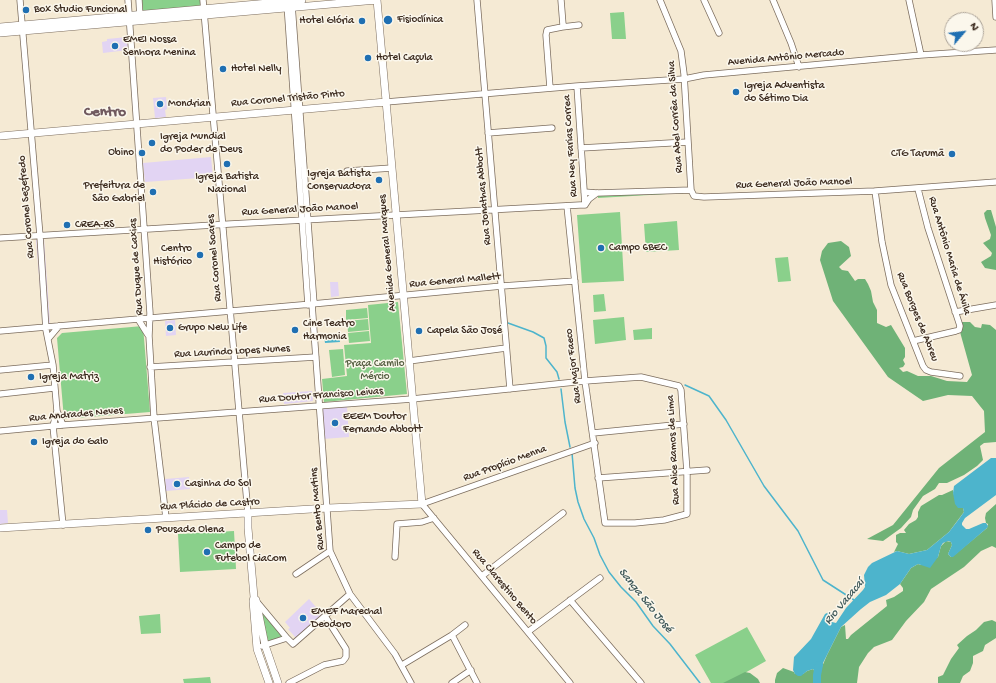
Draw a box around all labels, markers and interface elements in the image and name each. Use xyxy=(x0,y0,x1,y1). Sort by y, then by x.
place label: Box Studio Funcional xyxy=(34,3,127,17)
marker: Box Studio Funcional xyxy=(21,5,31,15)
north arrow xyxy=(944,12,984,52)
place label: Fisioclínica xyxy=(397,13,443,27)
place label: Hotel Glória xyxy=(299,14,354,28)
marker: Fisioclínica xyxy=(382,14,394,26)
marker: Hotel Glória xyxy=(357,16,367,26)
text: N xyxy=(967,21,981,33)
place label: EMEI Nossa Senhora Menina xyxy=(123,33,195,59)
marker: EMEI Nossa Senhora Menina xyxy=(110,41,120,51)
street label: Avenida Antônio Mercado xyxy=(727,46,845,70)
place label: Hotel Caçula xyxy=(376,51,433,65)
marker: Hotel Caçula xyxy=(363,53,373,63)
street label: Rua Abel Corrêa da Silva xyxy=(665,60,687,174)
place label: Hotel Nelly xyxy=(231,62,281,76)
marker: Hotel Nelly xyxy=(218,64,228,74)
place label: Igreja Adventista do Sétimo Dia xyxy=(744,79,825,105)
street label: Rua Coronel Tristão Pinto xyxy=(231,87,345,111)
marker: Igreja Adventista do Sétimo Dia xyxy=(731,87,741,97)
street label: Rua Ney Farias Correa xyxy=(561,94,581,198)
place label: Mondrian xyxy=(168,97,211,111)
marker: Mondrian xyxy=(155,99,165,109)
district label: Centro xyxy=(84,104,126,122)
place label: Igreja Mundial do Poder de Deus xyxy=(160,130,242,156)
marker: Igreja Mundial do Poder de Deus xyxy=(147,138,157,148)
place label: Obino xyxy=(108,146,134,160)
street label: Rua Jonathas Abbott xyxy=(473,146,495,246)
place label: CTG Tarumã xyxy=(891,147,944,161)
marker: Obino xyxy=(137,148,147,158)
marker: CTG Tarumã xyxy=(947,149,957,159)
street label: Rua Coronel Sezefredo xyxy=(16,155,38,259)
marker: Igreja Batista Nacional xyxy=(222,159,232,169)
place label: Igreja Batista Conservadora xyxy=(307,167,371,193)
place label: Igreja Batista Nacional xyxy=(195,170,259,196)
marker: Igreja Batista Conservadora xyxy=(374,175,384,185)
street label: Rua General João Manoel xyxy=(735,175,853,193)
place label: Prefeitura de São Gabriel xyxy=(84,179,145,205)
marker: Prefeitura de São Gabriel xyxy=(148,187,158,197)
street label: Avenida General Marques xyxy=(376,194,400,312)
street label: Rua Antônio Maria de Ávila xyxy=(925,195,973,317)
street label: Rua General João Manoel xyxy=(241,200,359,220)
street label: Rua Coronel Soares xyxy=(205,214,225,302)
place label: CREA-RS xyxy=(75,218,114,232)
street label: Rua Duque de Caxias xyxy=(127,218,147,316)
marker: CREA-RS xyxy=(62,220,72,230)
place label: Campo 6BEC xyxy=(609,241,667,255)
place label: Centro Histórico xyxy=(153,242,192,268)
marker: Campo 6BEC xyxy=(596,243,606,253)
marker: Centro Histórico xyxy=(195,250,205,260)
street label: Rua General Mallett xyxy=(409,270,501,292)
street label: Rua Borges de Abreu xyxy=(893,270,941,364)
place label: Cine Teatro Harmonia xyxy=(303,317,355,343)
place label: Grupo New Life xyxy=(178,321,247,335)
marker: Grupo New Life xyxy=(165,323,175,333)
place label: Capela São José xyxy=(427,324,502,338)
marker: Cine Teatro Harmonia xyxy=(290,325,300,335)
marker: Capela São José xyxy=(414,326,424,336)
street label: Rua Major Faeco xyxy=(563,328,585,404)
street label: Rua Laurindo Lopes Nunes xyxy=(174,342,290,362)
park label: Praça Camilo Mércio xyxy=(346,357,404,383)
place label: Igreja Matriz xyxy=(39,370,99,384)
marker: Igreja Matriz xyxy=(26,372,36,382)
street label: Rua Doutor Francisco Leivas xyxy=(258,385,384,407)
street label: Rua Alice Ramos de Lima xyxy=(665,395,683,505)
street label: Rua Andrades Neves xyxy=(29,404,123,426)
place label: EEEM Doutor Fernando Abbott xyxy=(343,410,422,436)
marker: EEEM Doutor Fernando Abbott xyxy=(330,418,340,428)
place label: Igreja do Galo xyxy=(42,435,108,449)
marker: Igreja do Galo xyxy=(29,437,39,447)
street label: Rua Propício Menna xyxy=(462,443,548,485)
street label: Rua Bento Martins xyxy=(308,467,328,551)
place label: Casinha do Sol xyxy=(185,477,251,491)
marker: Casinha do Sol xyxy=(172,479,182,489)
street label: Rua Plácido de Castro xyxy=(160,496,260,514)
place label: Pousada Olena xyxy=(156,523,224,537)
marker: Pousada Olena xyxy=(143,525,153,535)
place label: Campo de Futebol CiaCom xyxy=(215,539,286,565)
street label: Rua Clarestino Bento xyxy=(468,546,540,628)
marker: Campo de Futebol CiaCom xyxy=(202,547,212,557)
water label: Sanga São José xyxy=(615,566,675,636)
water label: Rio Vacacaí xyxy=(822,576,868,628)
place label: EMEF Marechal Deodoro xyxy=(311,605,382,631)
marker: EMEF Marechal Deodoro xyxy=(298,613,308,623)

